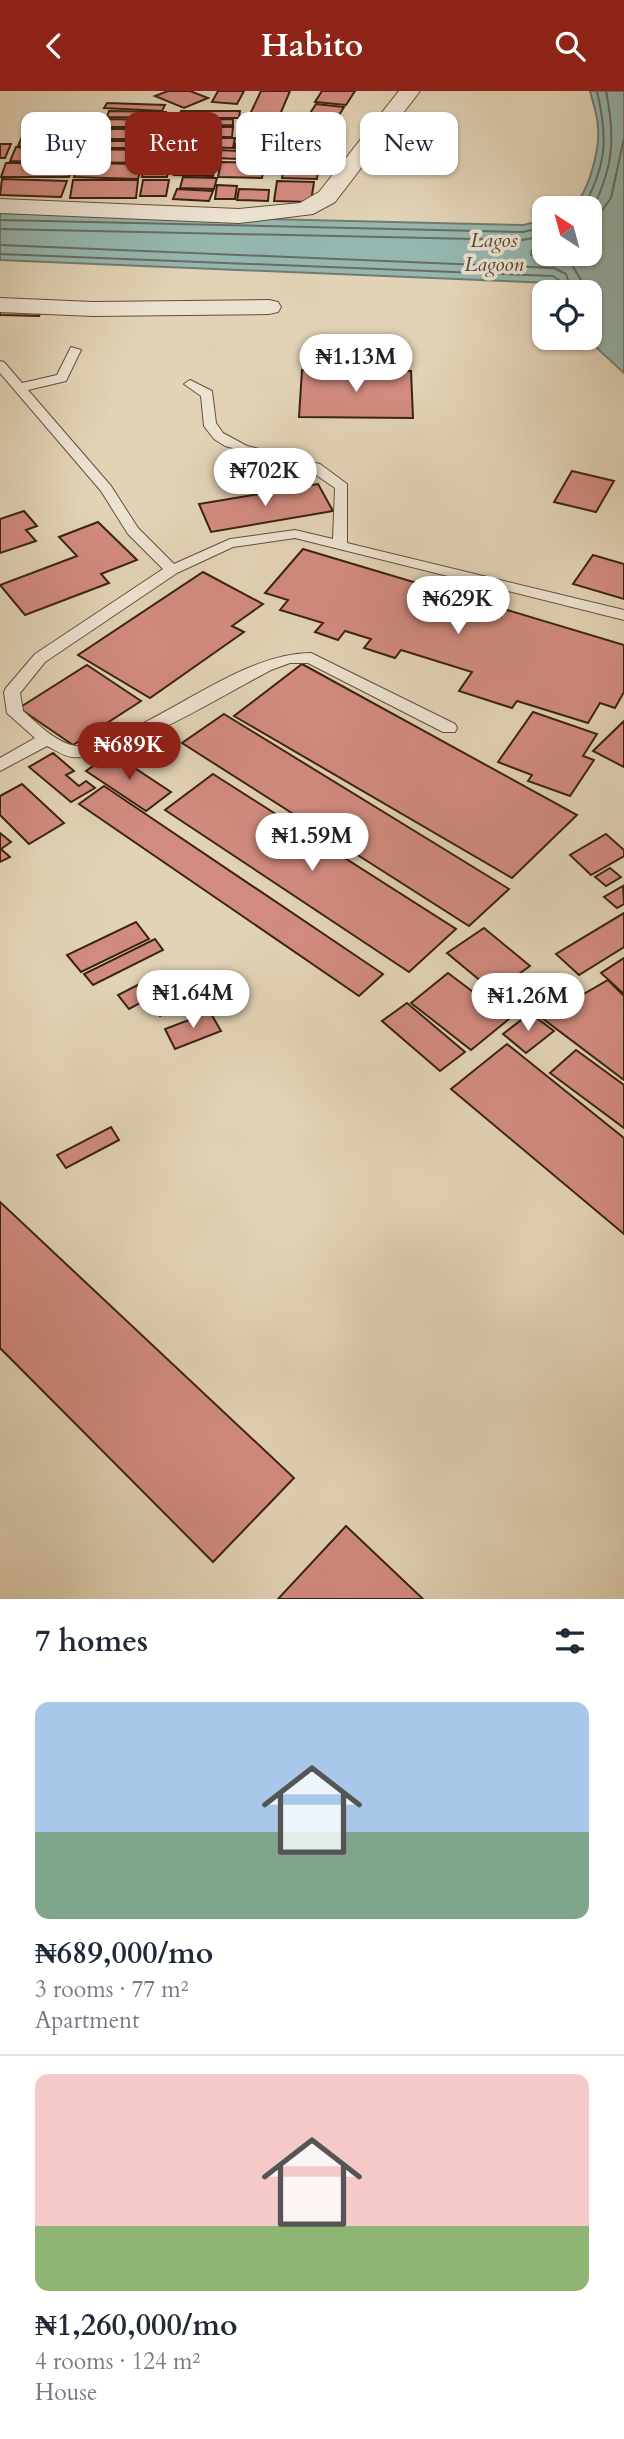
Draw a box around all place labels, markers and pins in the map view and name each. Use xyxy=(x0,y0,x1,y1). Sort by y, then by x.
pin: ₦1.13M xyxy=(299,335,413,394)
pin: ₦702K xyxy=(216,449,314,508)
pin: ₦629K xyxy=(409,577,507,636)
pin: ₦689K xyxy=(80,723,178,782)
pin: ₦1.59M xyxy=(255,813,369,873)
pin: ₦1.64M xyxy=(136,971,250,1030)
pin: ₦1.26M xyxy=(471,974,585,1033)

